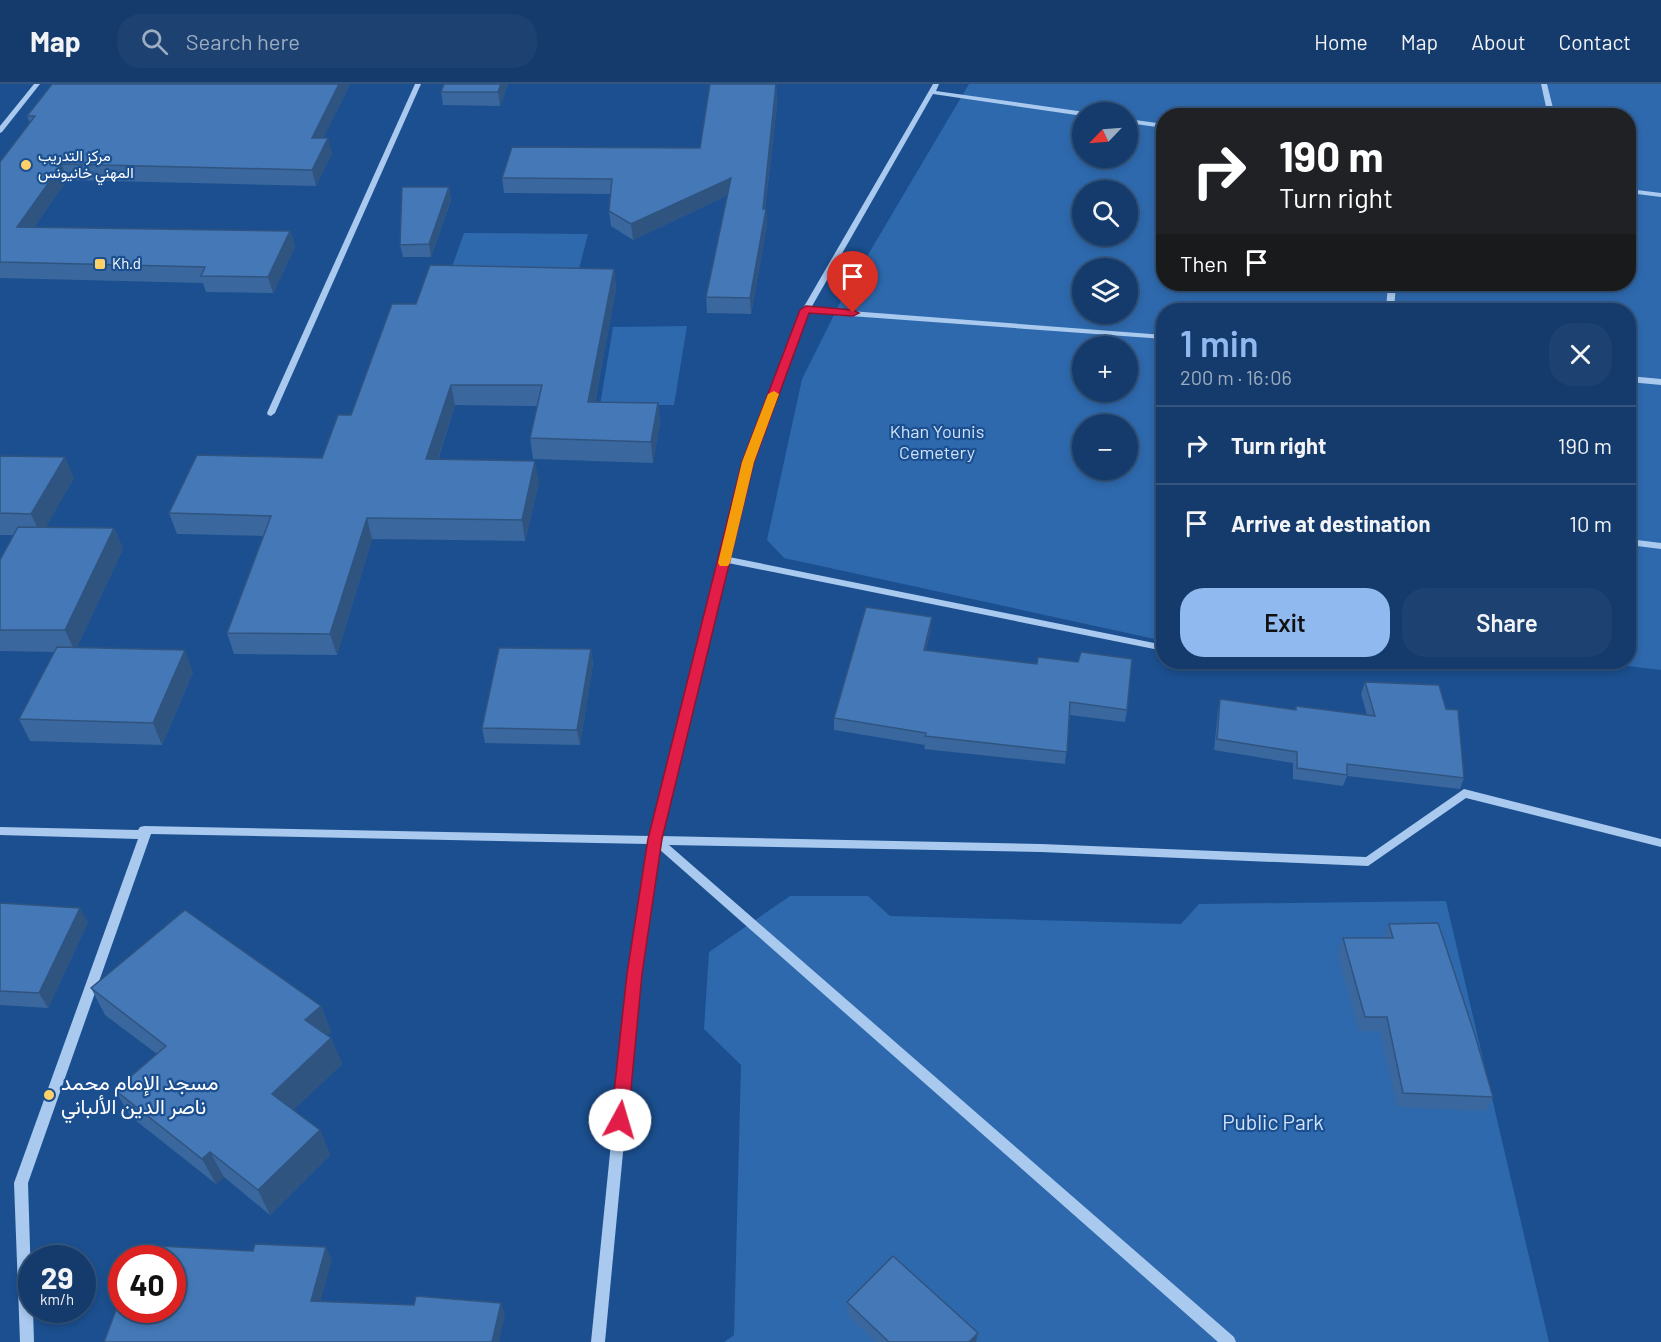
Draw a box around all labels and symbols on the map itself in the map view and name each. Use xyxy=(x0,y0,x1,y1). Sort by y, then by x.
north arrow xyxy=(1072,102,1138,168)
place label: مركز التدريب المهني خانيونس xyxy=(38,146,134,186)
marker: مركز التدريب المهني خانيونس xyxy=(19,158,33,172)
pin xyxy=(827,251,878,313)
place label: Kh.d xyxy=(112,254,141,272)
marker: Kh.d xyxy=(93,257,107,271)
park label: Khan Younis Cemetery xyxy=(890,420,984,463)
place label: مسجد الإمام محمد ناصر الدين الألباني xyxy=(61,1069,219,1124)
marker: مسجد الإمام محمد ناصر الدين الألباني xyxy=(42,1088,56,1102)
position arrow xyxy=(588,1088,652,1152)
park label: Public Park xyxy=(1222,1109,1324,1134)
speed limit sign: 40 xyxy=(108,1245,186,1323)

